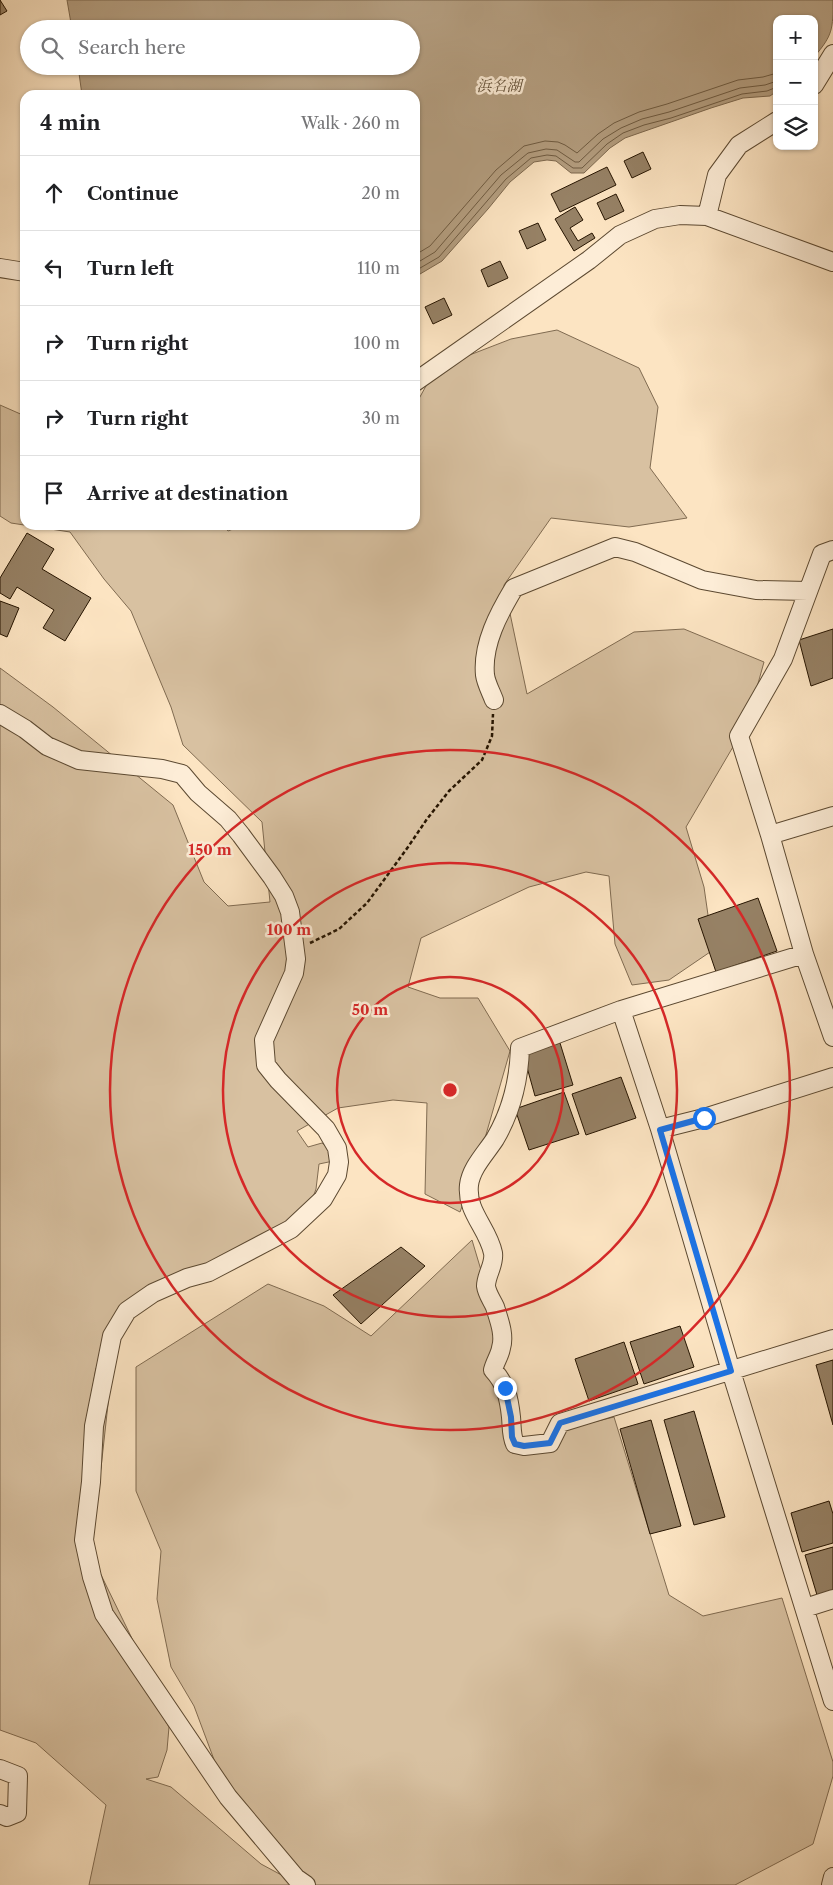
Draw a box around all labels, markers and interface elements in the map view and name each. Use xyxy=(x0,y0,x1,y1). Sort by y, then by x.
map controls xyxy=(773,15,818,150)
button: + xyxy=(773,15,818,60)
search box xyxy=(20,20,420,75)
icon: search xyxy=(38,34,66,62)
text: Search here xyxy=(78,36,186,59)
button: − xyxy=(773,60,818,105)
water label: 浜名湖 xyxy=(476,76,524,95)
button: layers xyxy=(773,105,818,150)
text: 4 min xyxy=(40,110,101,135)
text: Walk · 260 m xyxy=(301,113,400,133)
icon: ahead xyxy=(40,179,68,207)
text: Continue xyxy=(87,182,179,205)
text: 20 m xyxy=(361,183,400,203)
icon: left xyxy=(40,254,68,282)
text: Turn left xyxy=(87,257,174,280)
text: 110 m xyxy=(357,258,400,278)
icon: right xyxy=(40,329,68,357)
text: Turn right xyxy=(87,332,188,355)
text: 100 m xyxy=(354,333,400,353)
icon: right xyxy=(40,404,68,432)
text: Turn right xyxy=(87,407,188,430)
text: 30 m xyxy=(362,408,400,428)
icon: arrive xyxy=(40,479,68,507)
text: Arrive at destination xyxy=(87,482,288,505)
text: 150 m xyxy=(188,840,232,859)
text: 100 m xyxy=(267,920,311,939)
text: 50 m xyxy=(352,1000,388,1019)
centre of rings xyxy=(441,1081,459,1099)
route start xyxy=(693,1107,716,1130)
route end xyxy=(494,1377,517,1400)

